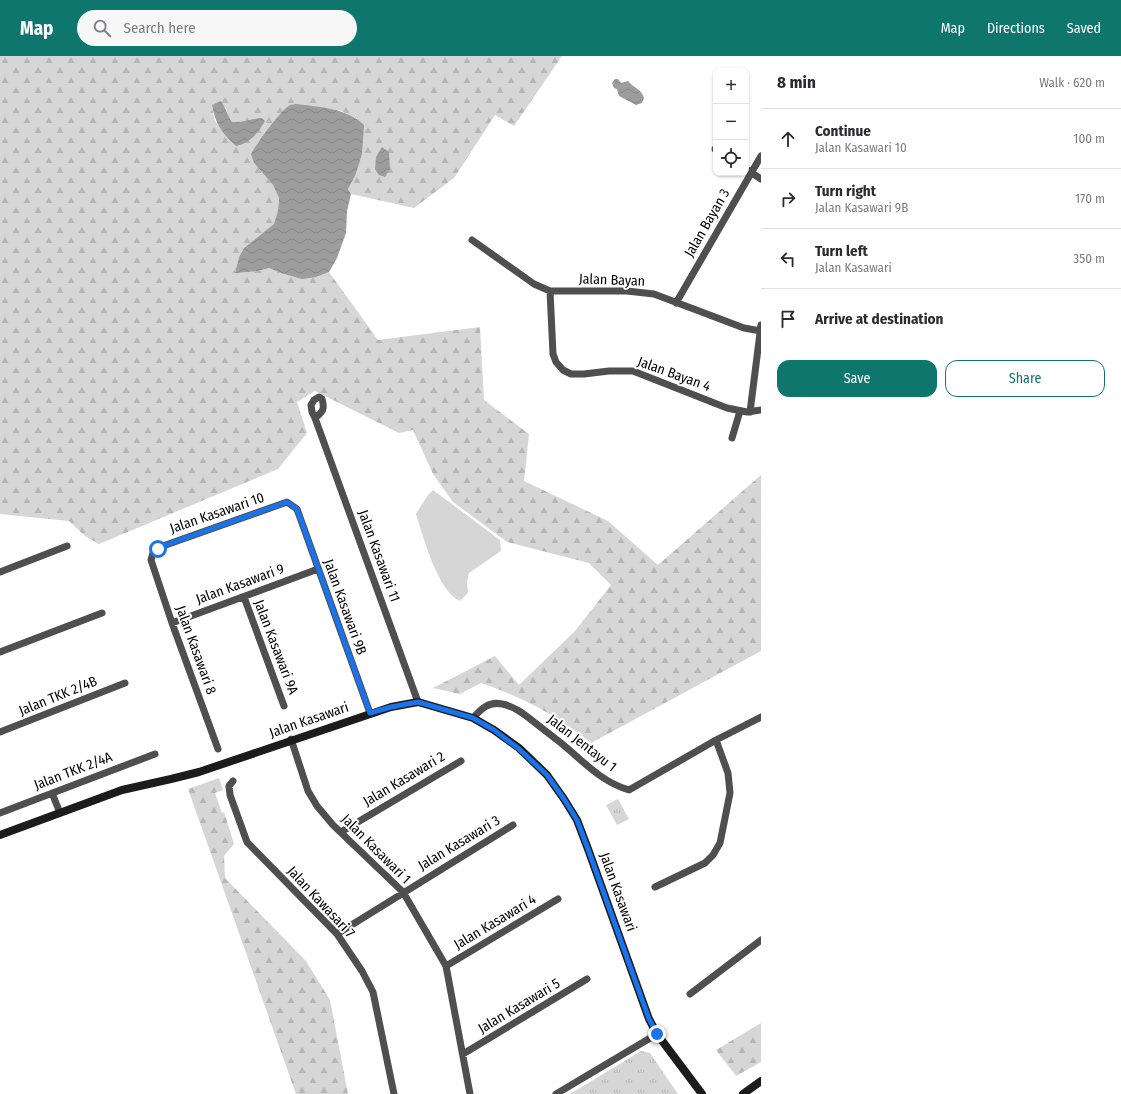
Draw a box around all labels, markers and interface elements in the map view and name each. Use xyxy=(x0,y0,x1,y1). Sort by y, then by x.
search box xyxy=(77,10,357,46)
text: Map xyxy=(20,17,53,40)
icon: search xyxy=(91,17,113,39)
text: Search here xyxy=(123,19,196,37)
text: Map xyxy=(941,20,965,37)
text: Directions xyxy=(987,20,1045,37)
text: Saved xyxy=(1067,20,1101,37)
map controls xyxy=(713,68,749,176)
button: + xyxy=(713,68,749,104)
text: 8 min xyxy=(777,72,816,93)
text: Walk · 620 m xyxy=(1039,75,1105,90)
button: − xyxy=(713,104,749,140)
text: Continue xyxy=(815,122,871,140)
icon: ahead xyxy=(777,128,799,150)
text: 100 m xyxy=(1073,131,1105,146)
button: locate xyxy=(713,140,749,176)
text: Jalan Kasawari 10 xyxy=(815,140,907,155)
text: Turn right xyxy=(815,182,876,200)
street label: Jalan Bayan 3 xyxy=(681,186,733,260)
icon: right xyxy=(777,188,799,210)
text: 170 m xyxy=(1075,191,1105,206)
text: Jalan Kasawari 9B xyxy=(815,200,908,215)
text: Turn left xyxy=(815,242,868,260)
icon: left xyxy=(777,248,799,270)
text: 350 m xyxy=(1073,251,1105,266)
text: Jalan Kasawari xyxy=(815,260,892,275)
street label: Jalan Bayan xyxy=(579,270,645,290)
icon: arrive xyxy=(777,308,799,330)
text: Arrive at destination xyxy=(815,310,943,328)
street label: Jalan Bayan 4 xyxy=(635,353,713,395)
button: Save xyxy=(777,360,937,397)
button: Share xyxy=(945,360,1105,397)
street label: Jalan Kasawari 10 xyxy=(168,489,266,537)
street label: Jalan Kasawari 11 xyxy=(354,508,404,604)
route start xyxy=(149,540,167,558)
street label: Jalan Kasawari 9B xyxy=(320,557,370,657)
street label: Jalan Kasawari 9 xyxy=(193,560,287,608)
street label: Jalan Kasawari 9A xyxy=(250,597,302,697)
street label: Jalan Kasawari 8 xyxy=(172,603,220,697)
street label: Jalan TKK 2/4B xyxy=(16,672,100,719)
street label: Jalan Kasawari xyxy=(267,699,351,741)
street label: Jalan Jentayu 1 xyxy=(544,711,620,775)
street label: Jalan TKK 2/4A xyxy=(31,748,115,794)
street label: Jalan Kasawari 2 xyxy=(360,748,448,810)
street label: Jalan Kasawari 1 xyxy=(338,811,414,887)
street label: Jalan Kasawari 3 xyxy=(415,812,503,874)
street label: Jalan Kasawari xyxy=(596,850,640,934)
street label: Jalan Kawasari 7 xyxy=(284,863,359,942)
street label: Jalan Kasawari 4 xyxy=(451,891,539,953)
street label: Jalan Kasawari 5 xyxy=(475,975,563,1037)
route end xyxy=(648,1025,666,1043)

